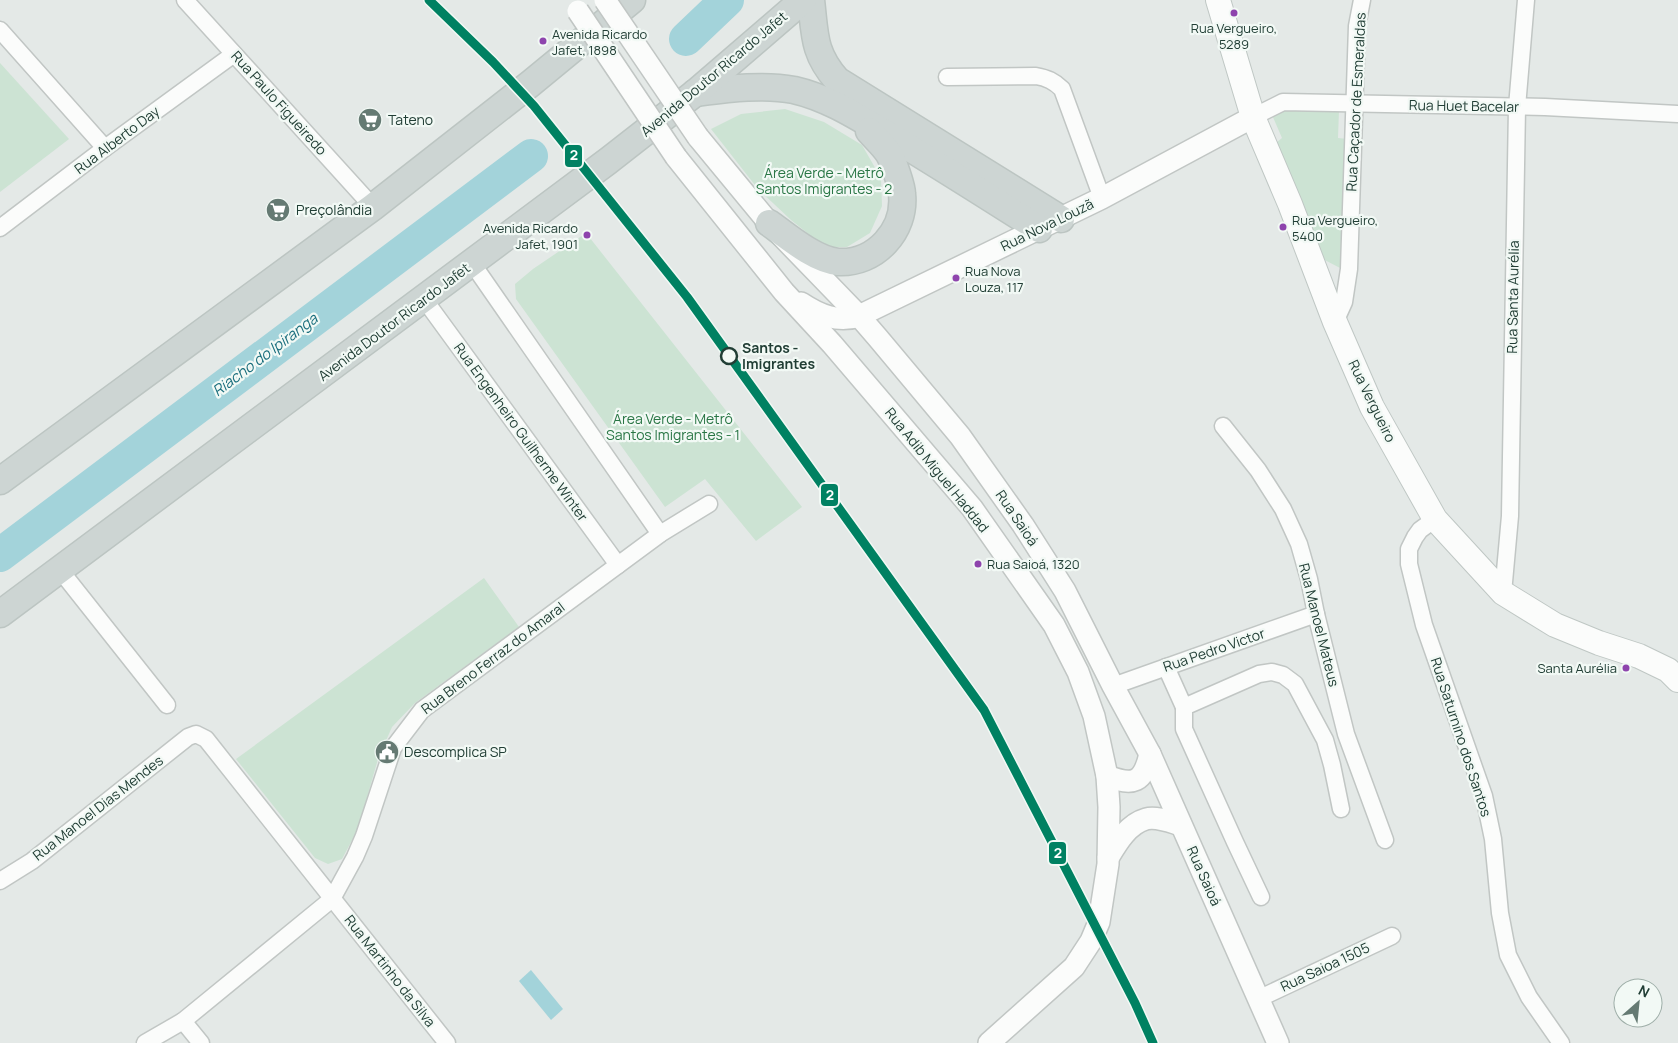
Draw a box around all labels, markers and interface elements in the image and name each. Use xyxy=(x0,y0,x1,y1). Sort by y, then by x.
street label: Avenida Doutor Ricardo Jafet xyxy=(636,6,791,141)
marker: Rua Vergueiro, 5289 xyxy=(1229,8,1239,18)
street label: Rua Caçador de Esmeraldas xyxy=(1341,12,1370,192)
place label: Rua Vergueiro, 5289 xyxy=(1191,19,1277,53)
place label: Avenida Ricardo Jafet, 1898 xyxy=(552,25,648,59)
marker: Avenida Ricardo Jafet, 1898 xyxy=(538,36,548,46)
street label: Rua Paulo Figueiredo xyxy=(227,46,331,159)
street label: Rua Huet Bacelar xyxy=(1409,95,1519,116)
street label: Rua Alberto Day xyxy=(70,101,164,178)
supermarket icon: Tateno xyxy=(357,107,383,133)
place label: Tateno xyxy=(388,110,433,129)
line badge: 2 xyxy=(564,144,583,168)
text: 2 xyxy=(570,145,578,164)
park label: Área Verde - Metrô Santos Imigrantes - 2 xyxy=(756,163,892,198)
street label: Rua Nova Louzã xyxy=(997,194,1096,255)
supermarket icon: Preçolândia xyxy=(265,197,291,223)
place label: Preçolândia xyxy=(296,200,372,219)
place label: Rua Vergueiro, 5400 xyxy=(1292,211,1378,245)
place label: Avenida Ricardo Jafet, 1901 xyxy=(483,219,578,253)
marker: Rua Vergueiro, 5400 xyxy=(1278,222,1288,232)
marker: Avenida Ricardo Jafet, 1901 xyxy=(582,230,592,240)
street label: Rua Santa Aurélia xyxy=(1502,240,1523,354)
street label: Avenida Doutor Ricardo Jafet xyxy=(314,258,474,385)
place label: Rua Nova Louza, 117 xyxy=(965,262,1023,296)
marker: Rua Nova Louza, 117 xyxy=(951,273,961,283)
water label: Riacho do Ipiranga xyxy=(208,308,322,401)
place label: Santos - Imigrantes xyxy=(742,338,815,373)
street label: Rua Engenheiro Guilherme Winter xyxy=(450,339,593,525)
marker: Santos - Imigrantes xyxy=(720,347,738,365)
street label: Rua Vergueiro xyxy=(1344,356,1401,445)
street label: Rua Adib Miguel Haddad xyxy=(881,403,994,536)
park label: Área Verde - Metrô Santos Imigrantes - 1 xyxy=(606,409,740,444)
line badge: 2 xyxy=(820,483,839,507)
text: 2 xyxy=(826,485,834,504)
street label: Rua Saioá xyxy=(992,486,1043,549)
place label: Rua Saioá, 1320 xyxy=(987,555,1080,573)
marker: Rua Saioá, 1320 xyxy=(973,559,983,569)
street label: Rua Manoel Mateus xyxy=(1295,561,1344,689)
street label: Rua Breno Ferraz do Amaral xyxy=(417,597,568,718)
street label: Rua Pedro Victor xyxy=(1160,623,1267,676)
street label: Rua Saturnino dos Santos xyxy=(1427,655,1496,819)
place label: Santa Aurélia xyxy=(1537,659,1617,677)
marker: Santa Aurélia xyxy=(1621,663,1631,673)
public building icon: Descomplica SP xyxy=(374,739,400,765)
place label: Descomplica SP xyxy=(404,742,507,761)
street label: Rua Manoel Dias Mendes xyxy=(29,751,167,864)
line badge: 2 xyxy=(1048,841,1067,865)
text: 2 xyxy=(1054,843,1062,862)
street label: Rua Saioá xyxy=(1183,843,1226,909)
street label: Rua Martinho da Silva xyxy=(341,911,440,1031)
street label: Rua Saioa 1505 xyxy=(1277,938,1373,996)
north arrow xyxy=(1613,978,1663,1028)
text: N xyxy=(1635,980,1653,1002)

